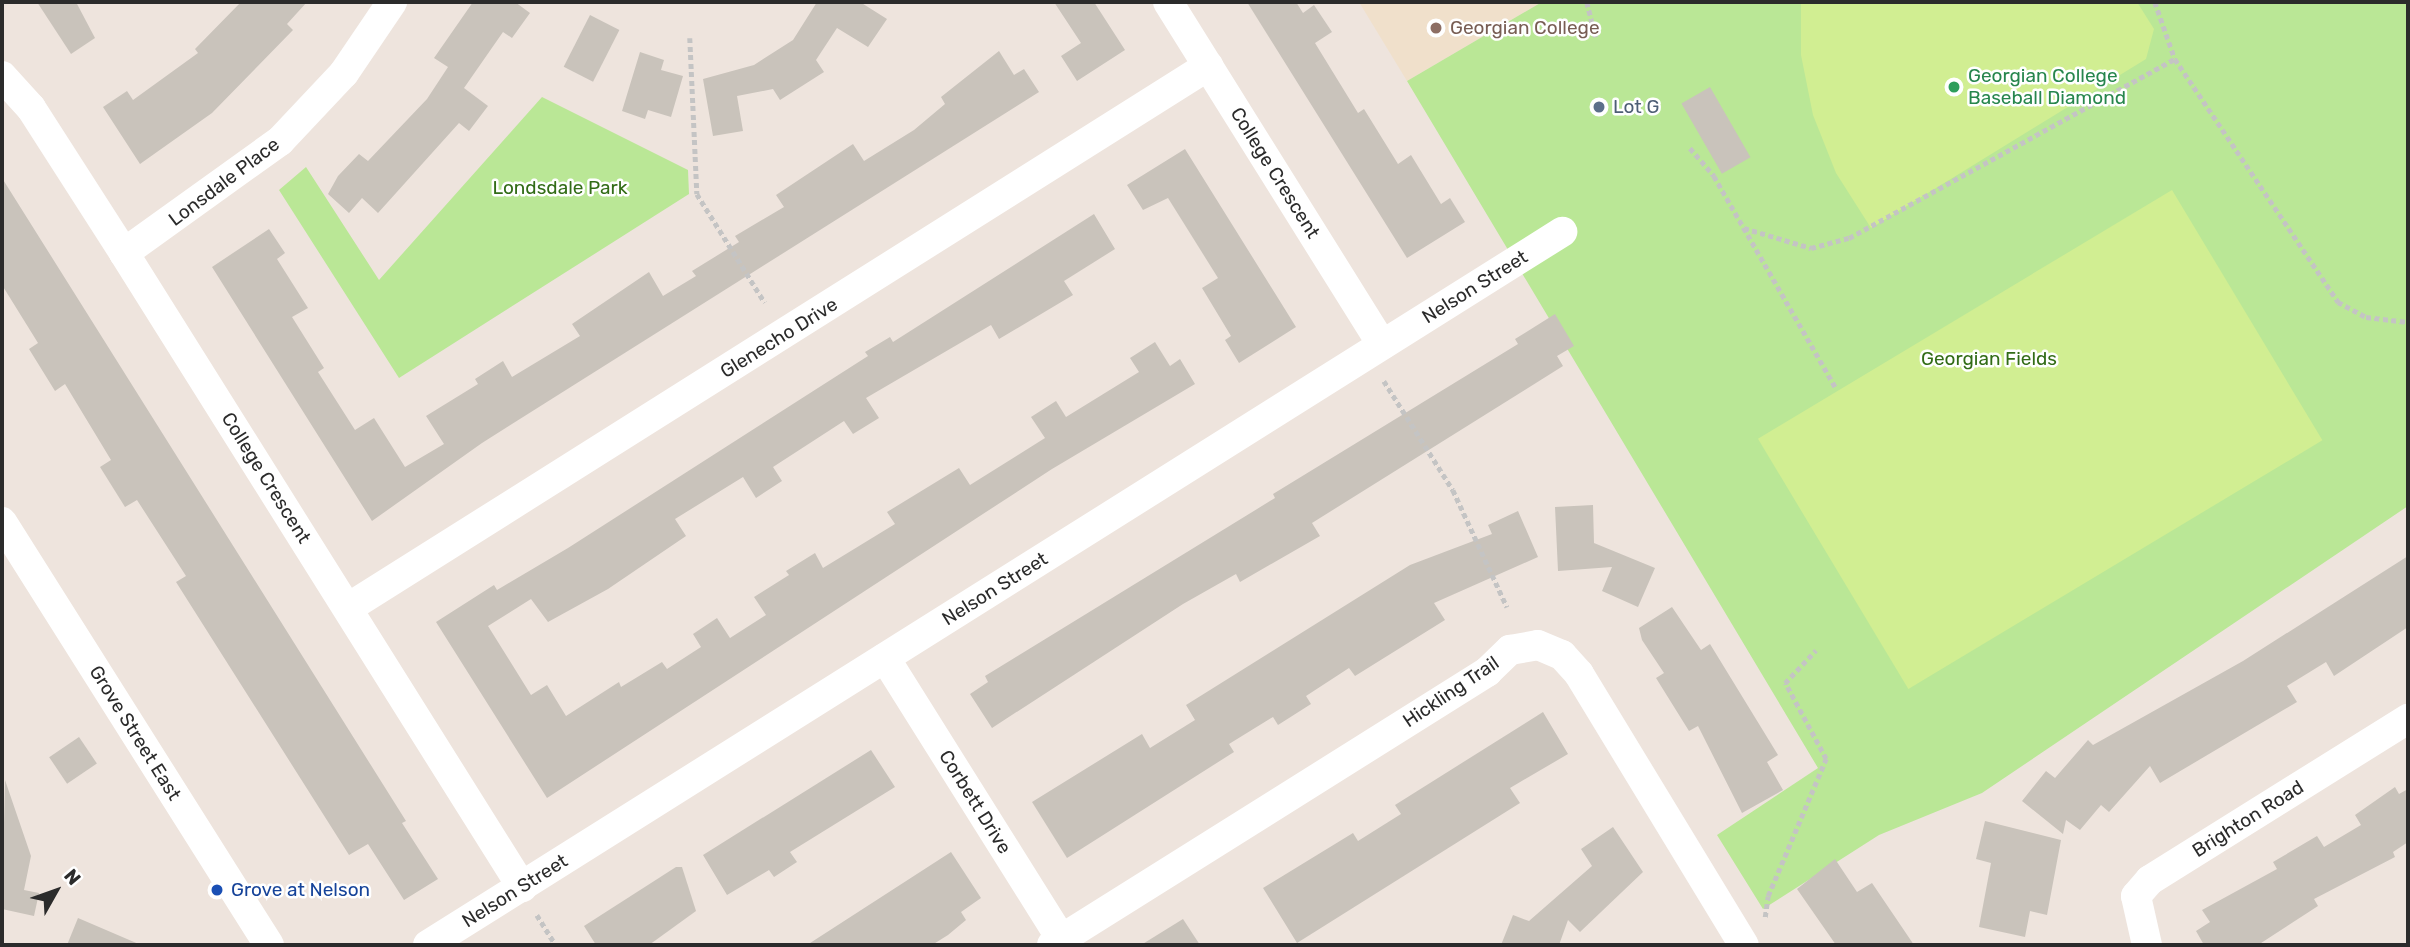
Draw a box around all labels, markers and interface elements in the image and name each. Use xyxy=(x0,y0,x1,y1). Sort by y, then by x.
place label: Georgian College xyxy=(1450,17,1600,39)
marker: Georgian College xyxy=(1428,20,1444,36)
place label: Georgian College Baseball Diamond xyxy=(1968,65,2126,109)
marker: Georgian College Baseball Diamond xyxy=(1946,79,1962,95)
place label: Lot G xyxy=(1613,96,1659,118)
marker: Lot G xyxy=(1591,99,1607,115)
street label: College Crescent xyxy=(1226,103,1324,243)
street label: Lonsdale Place xyxy=(164,133,284,231)
park label: Londsdale Park xyxy=(492,177,628,199)
street label: Nelson Street xyxy=(1418,245,1532,329)
street label: Glenecho Drive xyxy=(716,293,842,383)
park label: Georgian Fields xyxy=(1921,348,2057,370)
street label: College Crescent xyxy=(217,408,315,548)
street label: Nelson Street xyxy=(938,547,1052,631)
street label: Hickling Trail xyxy=(1398,651,1504,733)
street label: Grove Street East xyxy=(84,661,186,805)
street label: Corbett Drive xyxy=(934,746,1016,858)
street label: Brighton Road xyxy=(2188,776,2308,862)
street label: Nelson Street xyxy=(458,849,572,933)
north arrow xyxy=(21,856,91,926)
text: N xyxy=(59,865,86,890)
place label: Grove at Nelson xyxy=(231,879,370,901)
marker: Grove at Nelson xyxy=(209,882,225,898)

